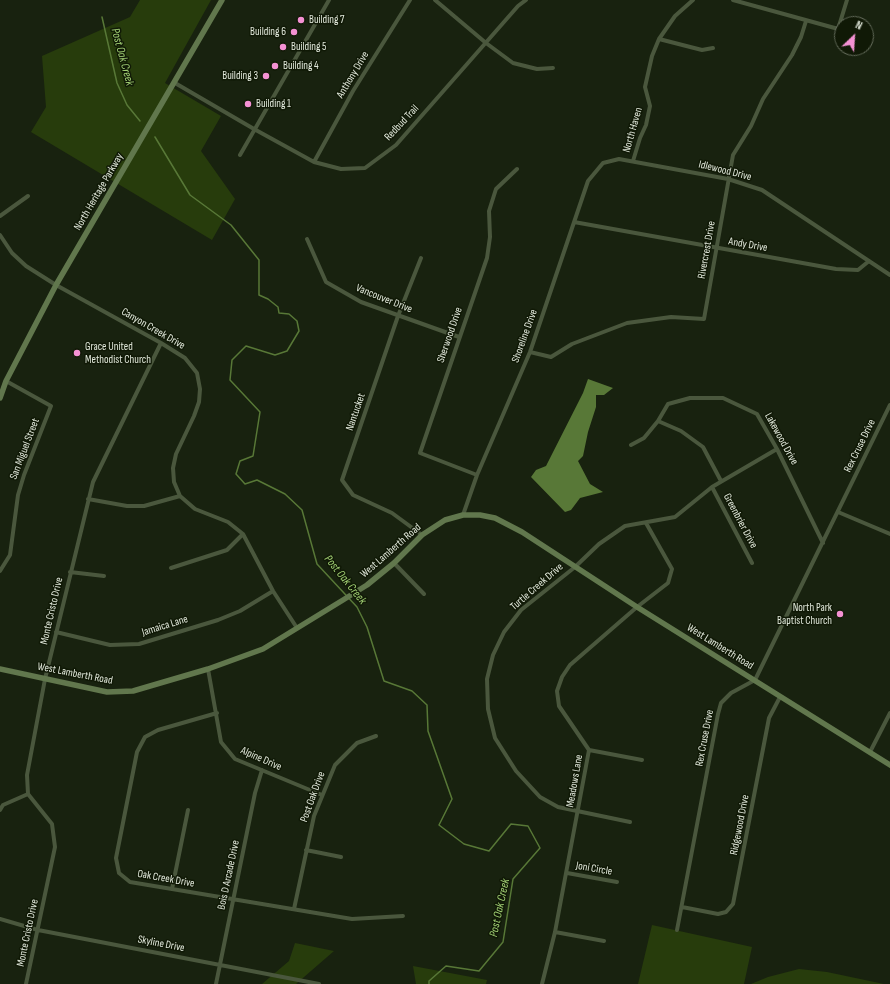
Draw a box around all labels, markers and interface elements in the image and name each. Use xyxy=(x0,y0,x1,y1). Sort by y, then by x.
place label: Building 7 xyxy=(309,13,344,27)
marker: Building 7 xyxy=(296,15,306,25)
north arrow xyxy=(834,16,874,56)
text: N xyxy=(853,18,864,33)
place label: Building 6 xyxy=(250,25,286,39)
water label: Post Oak Creek xyxy=(107,27,137,87)
marker: Building 6 xyxy=(289,27,299,37)
place label: Building 5 xyxy=(291,40,326,54)
marker: Building 5 xyxy=(278,42,288,52)
street label: Anthony Drive xyxy=(334,49,372,101)
place label: Building 4 xyxy=(283,59,319,73)
marker: Building 4 xyxy=(270,61,280,71)
place label: Building 3 xyxy=(222,69,258,83)
marker: Building 3 xyxy=(261,71,271,81)
place label: Building 1 xyxy=(256,97,291,111)
marker: Building 1 xyxy=(243,99,253,109)
street label: Redbud Trail xyxy=(382,102,422,144)
street label: North Haven xyxy=(620,106,646,154)
street label: North Heritage Parkway xyxy=(72,151,126,233)
street label: Idlewood Drive xyxy=(697,158,753,184)
street label: Rivercrest Drive xyxy=(695,220,719,280)
street label: Andy Drive xyxy=(727,235,769,255)
street label: Vancouver Drive xyxy=(354,282,414,316)
street label: Canyon Creek Drive xyxy=(119,305,187,353)
street label: Sherwood Drive xyxy=(434,305,466,365)
street label: Shoreline Drive xyxy=(509,308,541,364)
place label: Grace United Methodist Church xyxy=(85,340,151,366)
marker: Grace United Methodist Church xyxy=(72,348,82,358)
street label: Nantucket xyxy=(343,392,369,432)
street label: Lakewood Drive xyxy=(761,411,801,467)
street label: San Miguel Street xyxy=(7,417,43,481)
street label: Rex Cruse Drive xyxy=(841,417,879,475)
street label: Greenbrier Drive xyxy=(720,491,760,551)
street label: West Lamberth Road xyxy=(358,521,424,581)
water label: Post Oak Creek xyxy=(321,552,369,608)
street label: Turtle Creek Drive xyxy=(508,561,566,613)
street label: Monte Cristo Drive xyxy=(38,576,66,646)
place label: North Park Baptist Church xyxy=(777,601,832,627)
marker: North Park Baptist Church xyxy=(835,609,845,619)
street label: Jamaica Lane xyxy=(140,613,190,639)
street label: West Lamberth Road xyxy=(684,621,756,673)
street label: West Lamberth Road xyxy=(36,660,114,688)
street label: Rex Cruse Drive xyxy=(693,709,717,767)
street label: Alpine Drive xyxy=(238,744,284,774)
street label: Meadows Lane xyxy=(564,753,586,809)
street label: Post Oak Drive xyxy=(298,770,328,824)
street label: Ridgewood Drive xyxy=(728,794,752,856)
street label: Bois D Arcade Drive xyxy=(215,839,243,911)
street label: Joni Circle xyxy=(575,859,613,879)
street label: Oak Creek Drive xyxy=(136,867,196,891)
water label: Post Oak Creek xyxy=(487,878,513,938)
street label: Monte Cristo Drive xyxy=(14,898,42,968)
street label: Skyline Drive xyxy=(136,933,186,955)

